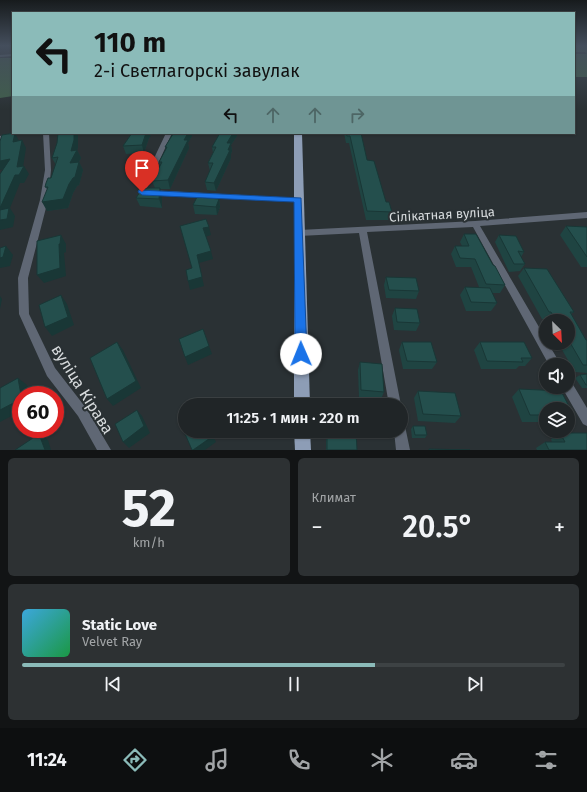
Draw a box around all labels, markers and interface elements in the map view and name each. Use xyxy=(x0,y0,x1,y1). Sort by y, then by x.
text: 110 m xyxy=(94,26,166,59)
icon: left xyxy=(28,28,80,80)
text: 2-і Светлагорскі завулак xyxy=(94,60,300,82)
icon: left xyxy=(220,104,242,126)
icon: ahead xyxy=(262,104,284,126)
icon: ahead xyxy=(304,104,326,126)
icon: right xyxy=(346,104,368,126)
pin xyxy=(125,151,159,192)
icon: arrive xyxy=(131,157,153,179)
street label: Сілікатная вуліца xyxy=(389,204,495,225)
north arrow xyxy=(539,314,575,350)
map controls xyxy=(539,314,575,438)
position arrow xyxy=(280,333,322,375)
street label: вуліца Кірава xyxy=(47,341,118,438)
button: sound xyxy=(539,358,575,394)
speed limit sign: 60 xyxy=(12,386,64,438)
button: layers xyxy=(539,402,575,438)
text: 11:25 · 1 мин · 220 m xyxy=(226,409,360,427)
text: 52 xyxy=(122,477,176,540)
text: Климат xyxy=(312,490,356,505)
text: 20.5° xyxy=(403,509,474,545)
text: − xyxy=(312,514,323,541)
text: + xyxy=(554,514,565,541)
text: km/h xyxy=(133,535,165,550)
text: Static Love xyxy=(82,616,157,634)
text: Velvet Ray xyxy=(82,634,142,649)
icon: previous xyxy=(102,673,124,695)
icon: pause xyxy=(283,673,305,695)
icon: next xyxy=(464,673,486,695)
icon: directions xyxy=(121,746,149,774)
icon: music xyxy=(203,746,231,774)
icon: phone xyxy=(285,746,313,774)
icon: climate xyxy=(368,746,396,774)
icon: car xyxy=(450,746,478,774)
icon: filters xyxy=(532,746,560,774)
text: 11:24 xyxy=(27,749,67,771)

